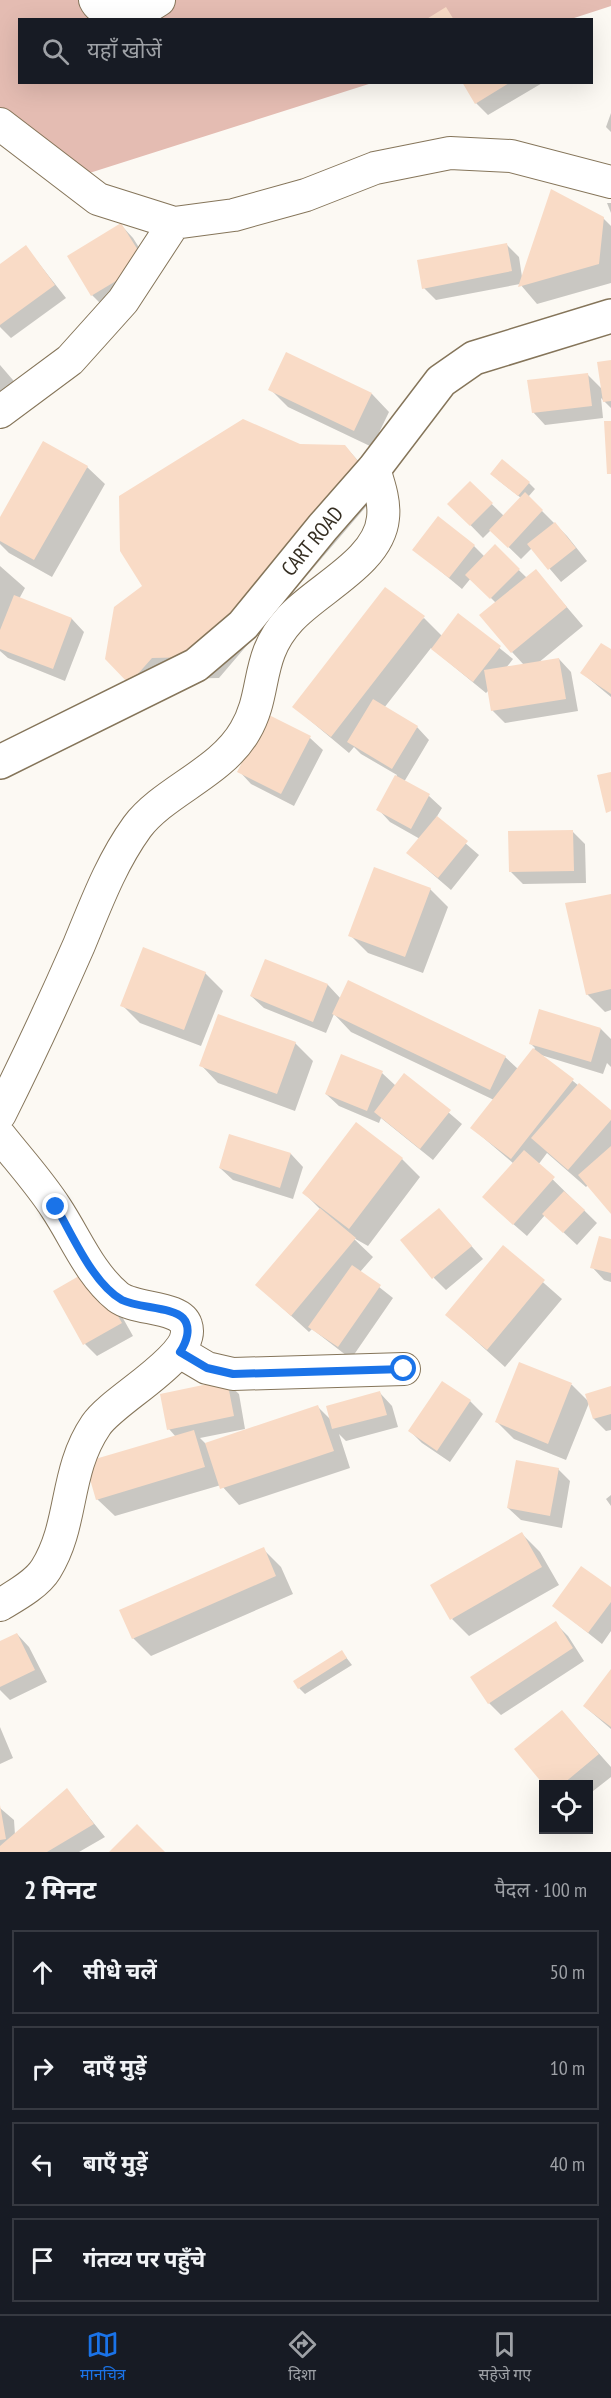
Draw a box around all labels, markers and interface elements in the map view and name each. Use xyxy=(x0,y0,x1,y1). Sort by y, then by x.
search box xyxy=(18,18,593,84)
icon: search xyxy=(39,35,72,68)
text: यहाँ खोजें xyxy=(87,36,162,64)
street label: CART ROAD xyxy=(275,501,349,581)
route end xyxy=(42,1193,68,1219)
route start xyxy=(390,1355,416,1381)
map controls xyxy=(539,1780,593,1834)
button: locate xyxy=(539,1780,593,1834)
text: 2 मिनट xyxy=(24,1873,96,1906)
text: पैदल · 100 m xyxy=(494,1877,587,1903)
icon: ahead xyxy=(26,1956,59,1989)
text: सीधे चलें xyxy=(83,1957,157,1985)
text: 50 m xyxy=(550,1959,585,1985)
icon: right xyxy=(26,2052,59,2085)
text: दाएँ मुड़ें xyxy=(83,2053,147,2081)
text: 10 m xyxy=(550,2055,585,2081)
icon: left xyxy=(26,2148,59,2181)
text: बाएँ मुड़ें xyxy=(83,2149,148,2177)
text: 40 m xyxy=(550,2151,585,2177)
icon: arrive xyxy=(26,2244,59,2277)
text: गंतव्य पर पहुँचे xyxy=(83,2245,205,2273)
tab: मानचित्र xyxy=(80,2328,126,2387)
tab: दिशा xyxy=(286,2328,319,2387)
tab: सहेजे गए xyxy=(479,2328,531,2387)

